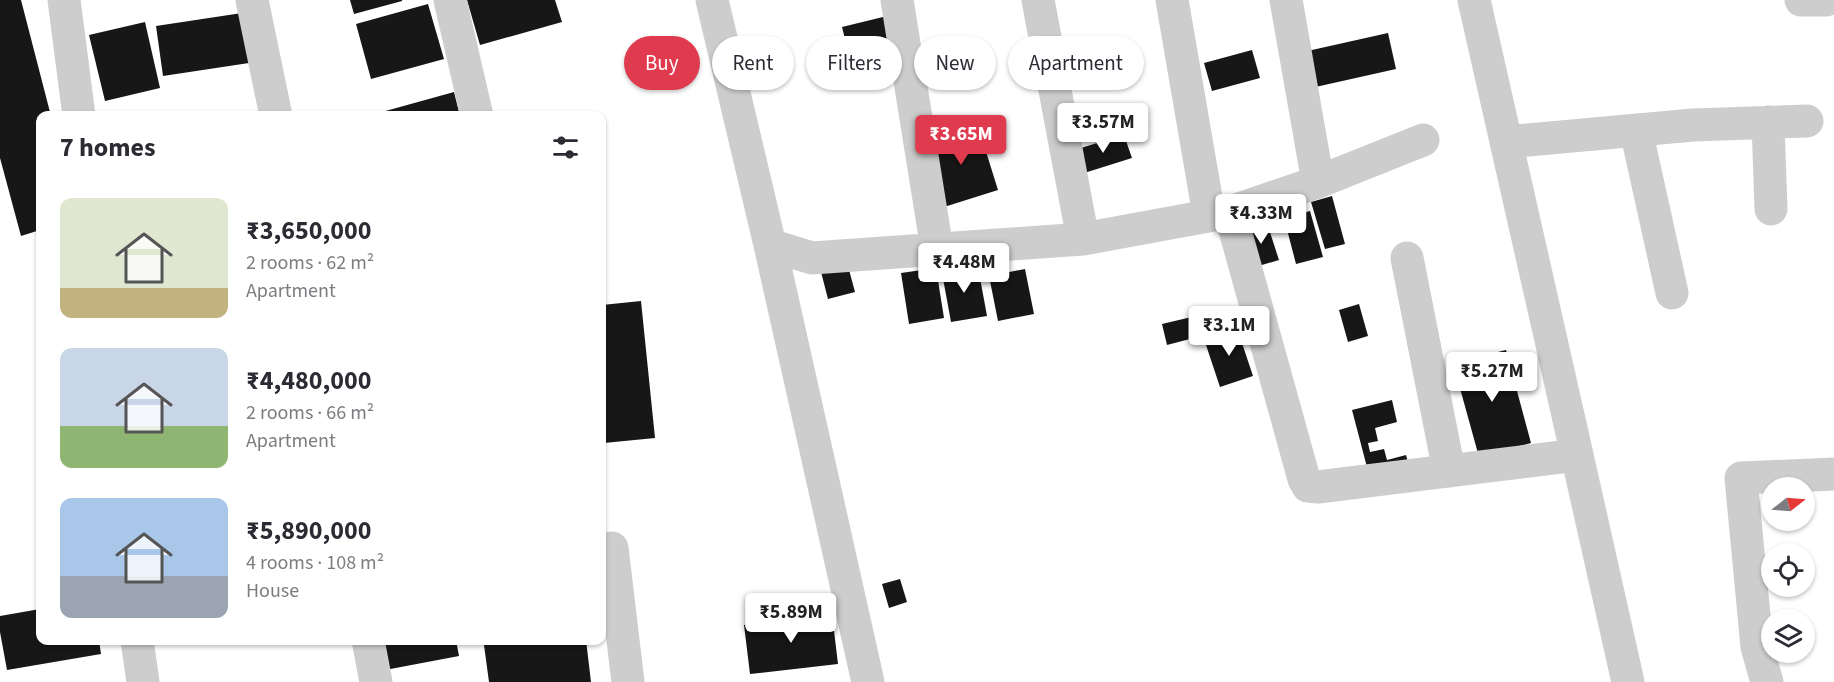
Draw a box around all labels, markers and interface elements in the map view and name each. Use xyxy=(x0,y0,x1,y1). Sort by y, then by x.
chip: Buy xyxy=(624,36,700,90)
chip: Rent xyxy=(712,36,794,90)
chip: Filters xyxy=(806,36,902,90)
chip: New xyxy=(914,36,996,90)
chip: Apartment xyxy=(1008,36,1144,90)
pin: ₹3.57M xyxy=(1054,103,1152,154)
text: ₹3.57M xyxy=(1071,108,1135,136)
pin: ₹3.65M xyxy=(912,115,1010,166)
text: ₹3.65M xyxy=(929,120,993,148)
text: 7 homes xyxy=(60,129,155,166)
icon: filters xyxy=(549,131,582,164)
pin: ₹4.33M xyxy=(1212,194,1310,245)
text: ₹4.33M xyxy=(1229,199,1293,227)
text: ₹3,650,000 xyxy=(246,212,371,249)
icon: home xyxy=(108,222,180,294)
pin: ₹4.48M xyxy=(915,243,1013,294)
text: ₹4.48M xyxy=(932,248,996,276)
text: 2 rooms · 62 m² xyxy=(246,249,374,277)
text: Apartment xyxy=(246,277,336,305)
pin: ₹3.1M xyxy=(1187,306,1271,357)
text: ₹3.1M xyxy=(1203,311,1255,339)
pin: ₹5.27M xyxy=(1443,352,1541,403)
text: ₹5.27M xyxy=(1460,357,1524,385)
text: ₹4,480,000 xyxy=(246,362,371,399)
icon: home xyxy=(108,372,180,444)
text: 2 rooms · 66 m² xyxy=(246,399,374,427)
text: Apartment xyxy=(246,427,336,455)
north arrow xyxy=(1761,477,1815,531)
map controls xyxy=(1761,477,1815,663)
text: ₹5,890,000 xyxy=(246,512,371,549)
icon: home xyxy=(108,522,180,594)
button: locate xyxy=(1761,543,1815,597)
text: 4 rooms · 108 m² xyxy=(246,549,384,577)
text: House xyxy=(246,577,299,605)
pin: ₹5.89M xyxy=(742,593,840,644)
text: ₹5.89M xyxy=(759,598,823,626)
button: layers xyxy=(1761,609,1815,663)

